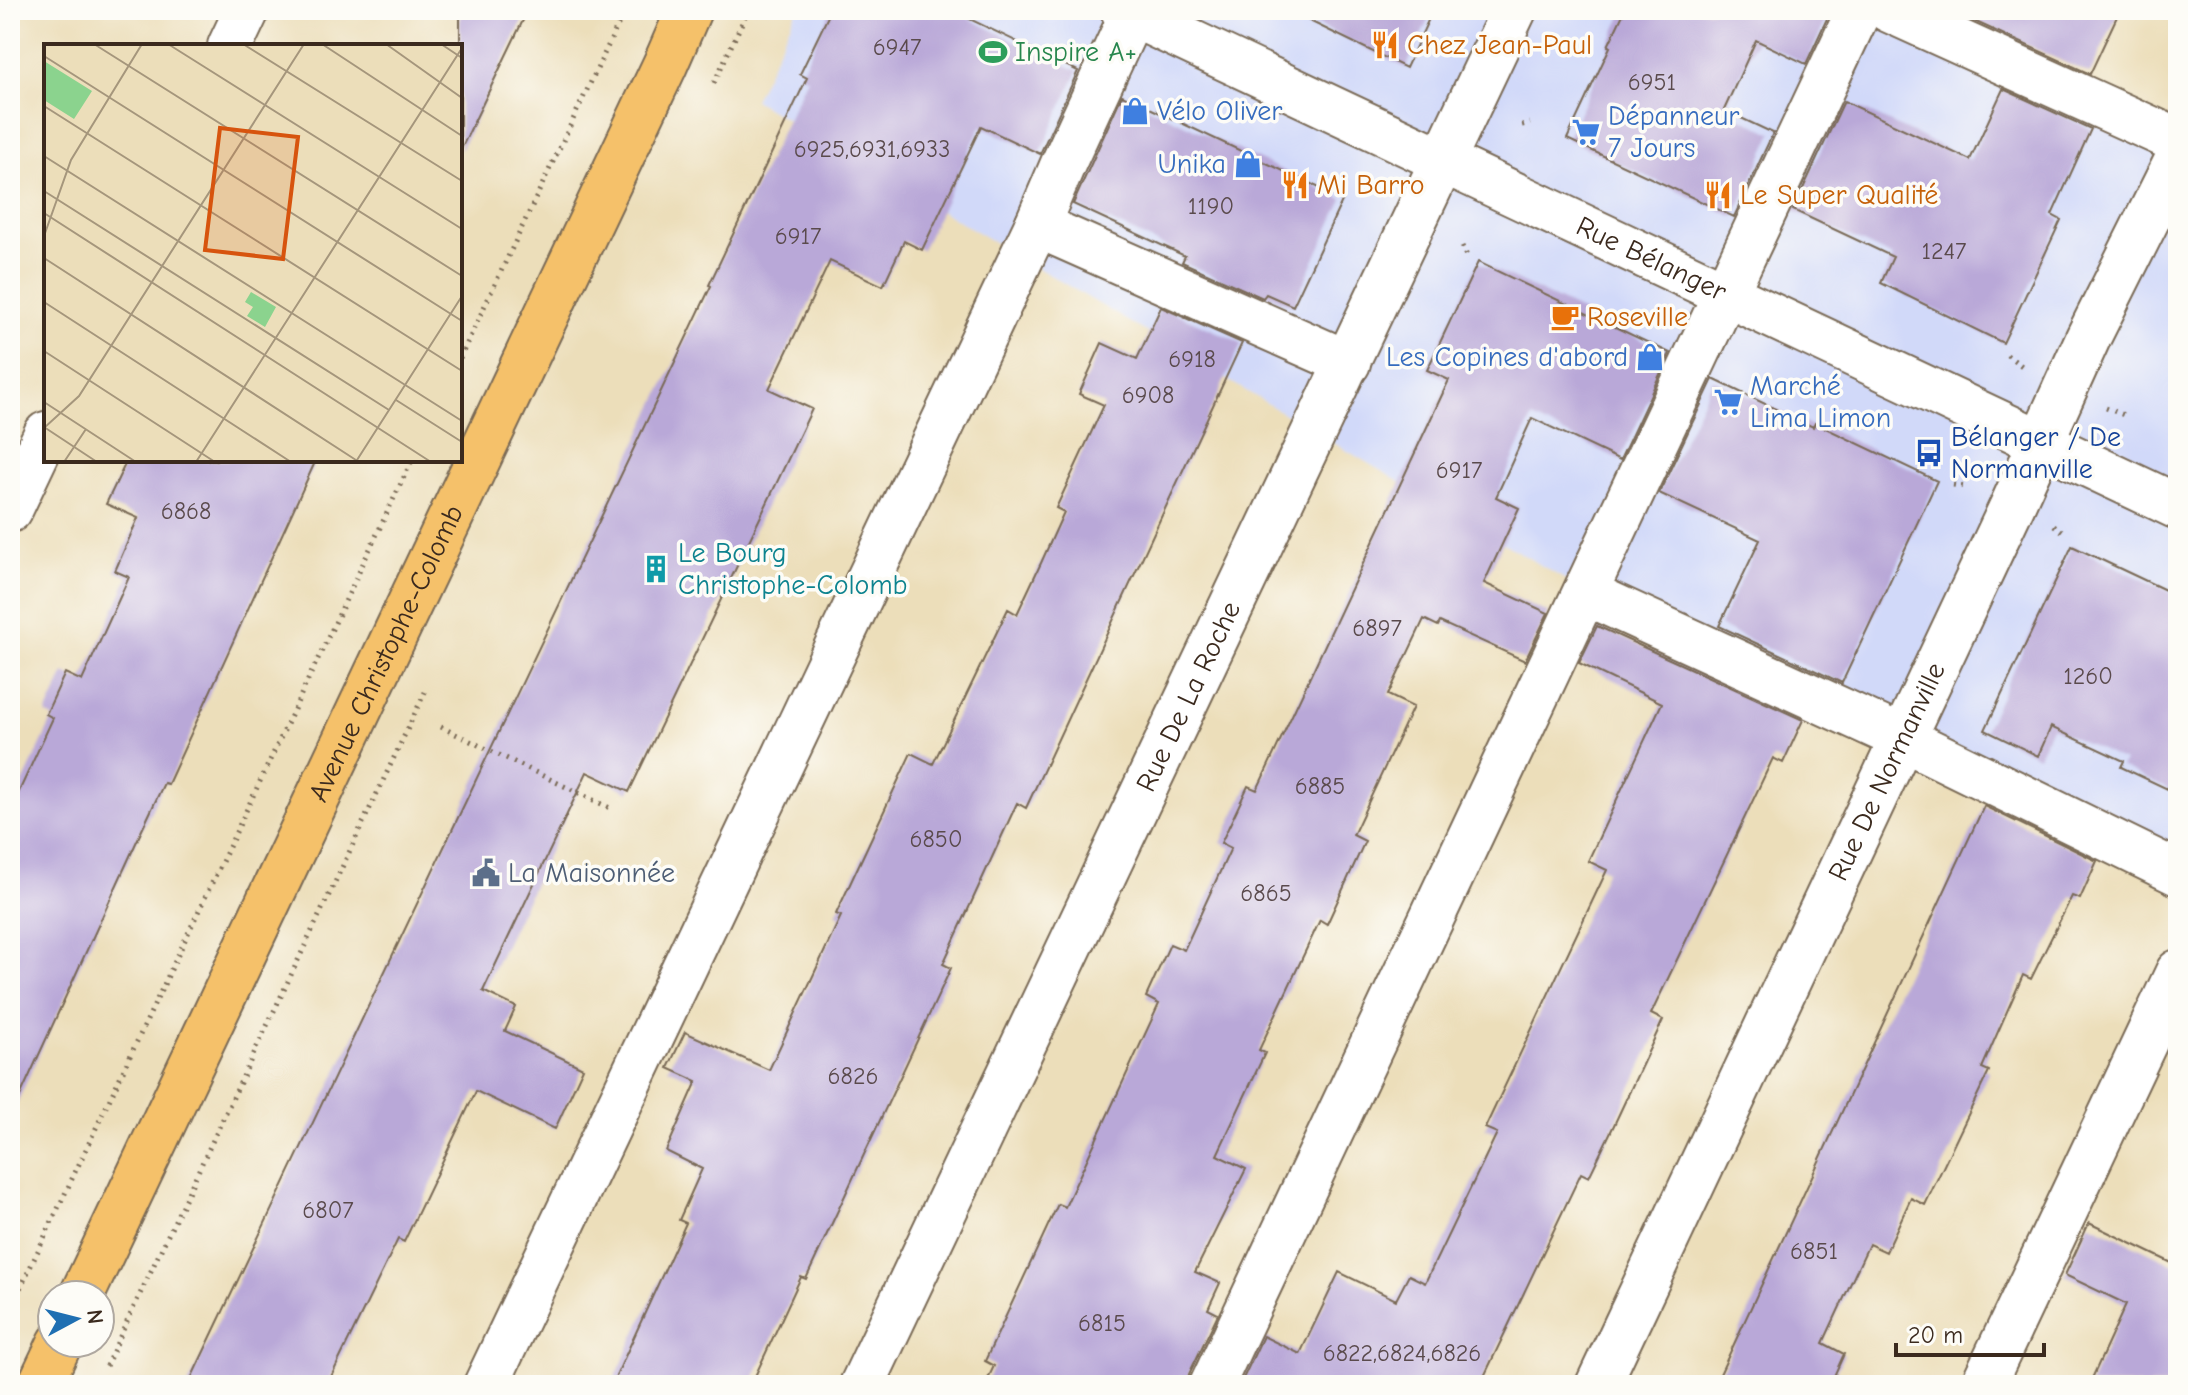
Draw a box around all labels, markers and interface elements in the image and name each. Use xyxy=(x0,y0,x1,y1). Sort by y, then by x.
place label: Chez Jean-Paul xyxy=(1407,29,1592,61)
restaurant icon: Chez Jean-Paul xyxy=(1370,30,1400,60)
house number: 6947 xyxy=(873,33,921,61)
place label: Inspire A+ xyxy=(1015,36,1137,68)
sports icon: Inspire A+ xyxy=(978,37,1008,67)
inset map xyxy=(44,44,462,462)
house number: 6951 xyxy=(1628,68,1676,96)
place label: Vélo Oliver xyxy=(1157,95,1282,127)
shop icon: Vélo Oliver xyxy=(1120,96,1150,126)
place label: Dépanneur 7 Jours xyxy=(1608,100,1739,164)
supermarket icon: Dépanneur 7 Jours xyxy=(1571,117,1601,147)
house number: 6925,6931,6933 xyxy=(794,135,950,163)
place label: Unika xyxy=(1157,148,1226,180)
shop icon: Unika xyxy=(1233,149,1263,179)
place label: Mi Barro xyxy=(1317,169,1425,201)
restaurant icon: Mi Barro xyxy=(1280,170,1310,200)
place label: Le Super Qualité xyxy=(1740,179,1938,211)
restaurant icon: Le Super Qualité xyxy=(1703,180,1733,210)
house number: 1190 xyxy=(1188,192,1234,220)
street label: Rue Bélanger xyxy=(1571,210,1731,308)
house number: 6917 xyxy=(775,222,821,250)
house number: 1247 xyxy=(1922,237,1966,265)
place label: Roseville xyxy=(1587,301,1688,333)
cafe icon: Roseville xyxy=(1550,302,1580,332)
place label: Les Copines d'abord xyxy=(1386,341,1628,373)
shop icon: Les Copines d'abord xyxy=(1635,342,1665,372)
house number: 6918 xyxy=(1168,345,1216,373)
place label: Marché Lima Limon xyxy=(1750,370,1891,434)
house number: 6908 xyxy=(1122,381,1174,409)
supermarket icon: Marché Lima Limon xyxy=(1713,387,1743,417)
place label: Bélanger / De Normanville xyxy=(1951,421,2121,485)
bus stop icon: Bélanger / De Normanville xyxy=(1914,438,1944,468)
house number: 6917 xyxy=(1436,456,1482,484)
house number: 6868 xyxy=(161,497,211,525)
street label: Avenue Christophe-Colomb xyxy=(302,500,470,807)
place label: Le Bourg Christophe-Colomb xyxy=(678,537,908,601)
building icon: Le Bourg Christophe-Colomb xyxy=(641,554,671,584)
street label: Rue De La Roche xyxy=(1130,596,1247,797)
house number: 6897 xyxy=(1352,614,1402,642)
street label: Rue De Normanville xyxy=(1822,657,1952,886)
house number: 1260 xyxy=(2063,662,2113,690)
house number: 6885 xyxy=(1295,772,1345,800)
house number: 6850 xyxy=(910,825,963,853)
place label: La Maisonnée xyxy=(508,857,675,889)
public building icon: La Maisonnée xyxy=(471,858,501,888)
house number: 6865 xyxy=(1240,879,1292,907)
house number: 6826 xyxy=(828,1062,878,1090)
house number: 6807 xyxy=(302,1196,354,1224)
house number: 6851 xyxy=(1790,1237,1838,1265)
north arrow xyxy=(36,1279,116,1359)
scale bar xyxy=(1896,1307,2044,1357)
text: N xyxy=(81,1308,109,1325)
house number: 6815 xyxy=(1078,1309,1126,1337)
text: 20 m xyxy=(1908,1321,1963,1349)
house number: 6822,6824,6826 xyxy=(1323,1339,1481,1367)

